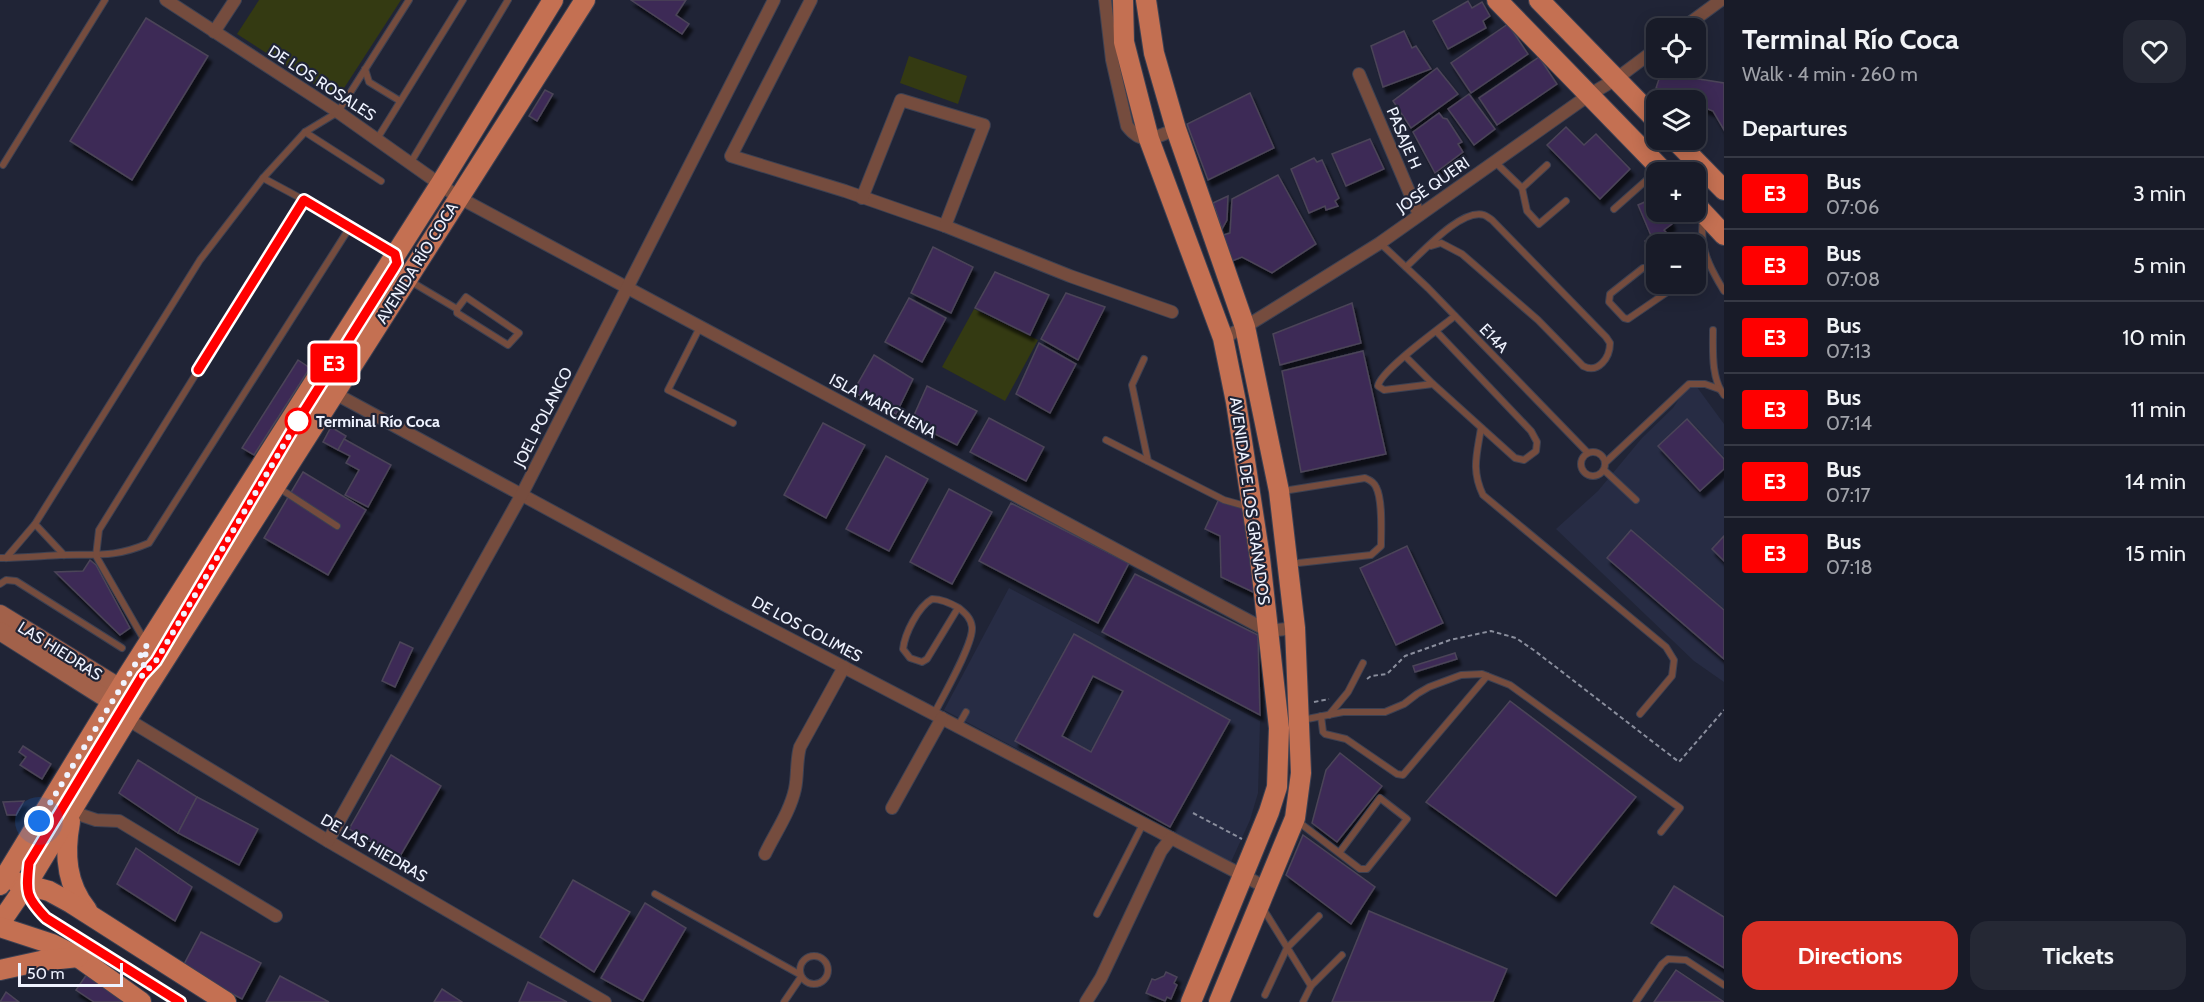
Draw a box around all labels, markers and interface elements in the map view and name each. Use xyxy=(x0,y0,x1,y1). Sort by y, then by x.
map controls xyxy=(1646,18,1706,294)
button: locate xyxy=(1646,18,1706,78)
button: heart xyxy=(2123,20,2186,83)
text: Terminal Río Coca xyxy=(1742,22,1959,56)
street label: DE LOS ROSALES xyxy=(265,41,379,125)
text: Walk · 4 min · 260 m xyxy=(1742,62,1918,86)
button: layers xyxy=(1646,90,1706,150)
street label: PASAJE H xyxy=(1382,104,1426,172)
text: Departures xyxy=(1742,115,1847,142)
street label: JOSÉ QUERI xyxy=(1392,153,1473,218)
button: + xyxy=(1646,162,1706,222)
text: Bus xyxy=(1826,168,1861,195)
text: 3 min xyxy=(2133,180,2186,207)
text: E3 xyxy=(1763,181,1787,206)
text: 07:06 xyxy=(1826,195,1879,219)
street label: AVENIDA RÍO COCA xyxy=(372,199,462,327)
button: − xyxy=(1646,234,1706,294)
text: Bus xyxy=(1826,240,1861,267)
text: 5 min xyxy=(2133,252,2186,279)
text: E3 xyxy=(1763,253,1787,278)
text: 07:08 xyxy=(1826,267,1880,291)
text: Bus xyxy=(1826,312,1861,339)
street label: E14A xyxy=(1476,319,1512,357)
text: 10 min xyxy=(2122,324,2186,351)
text: E3 xyxy=(1763,325,1787,350)
text: 07:13 xyxy=(1826,339,1871,363)
line badge: E3 xyxy=(307,344,361,382)
text: E3 xyxy=(322,351,346,376)
street label: JOEL POLANCO xyxy=(509,364,576,471)
street label: ISLA MARCHENA xyxy=(826,370,940,442)
text: Bus xyxy=(1826,384,1861,411)
street label: AVENIDA DE LOS GRANADOS xyxy=(1226,396,1274,606)
text: 11 min xyxy=(2130,396,2186,423)
text: E3 xyxy=(1763,397,1787,422)
marker: Terminal Río Coca xyxy=(285,408,311,434)
text: 07:14 xyxy=(1826,411,1872,435)
place label: Terminal Río Coca xyxy=(316,412,440,431)
text: Bus xyxy=(1826,456,1861,483)
text: 14 min xyxy=(2125,468,2186,495)
text: E3 xyxy=(1763,469,1787,494)
text: 07:17 xyxy=(1826,483,1871,507)
text: Bus xyxy=(1826,528,1861,555)
text: 15 min xyxy=(2126,540,2186,567)
text: E3 xyxy=(1763,541,1787,566)
text: 07:18 xyxy=(1826,555,1873,579)
street label: DE LOS COLIMES xyxy=(749,592,865,666)
street label: LAS HIEDRAS xyxy=(14,618,106,684)
your location xyxy=(24,806,54,836)
street label: DE LAS HIEDRAS xyxy=(317,810,431,886)
button: Directions xyxy=(1742,921,1958,990)
button: Tickets xyxy=(1970,921,2186,990)
scale bar xyxy=(18,960,123,988)
text: 50 m xyxy=(27,964,64,983)

